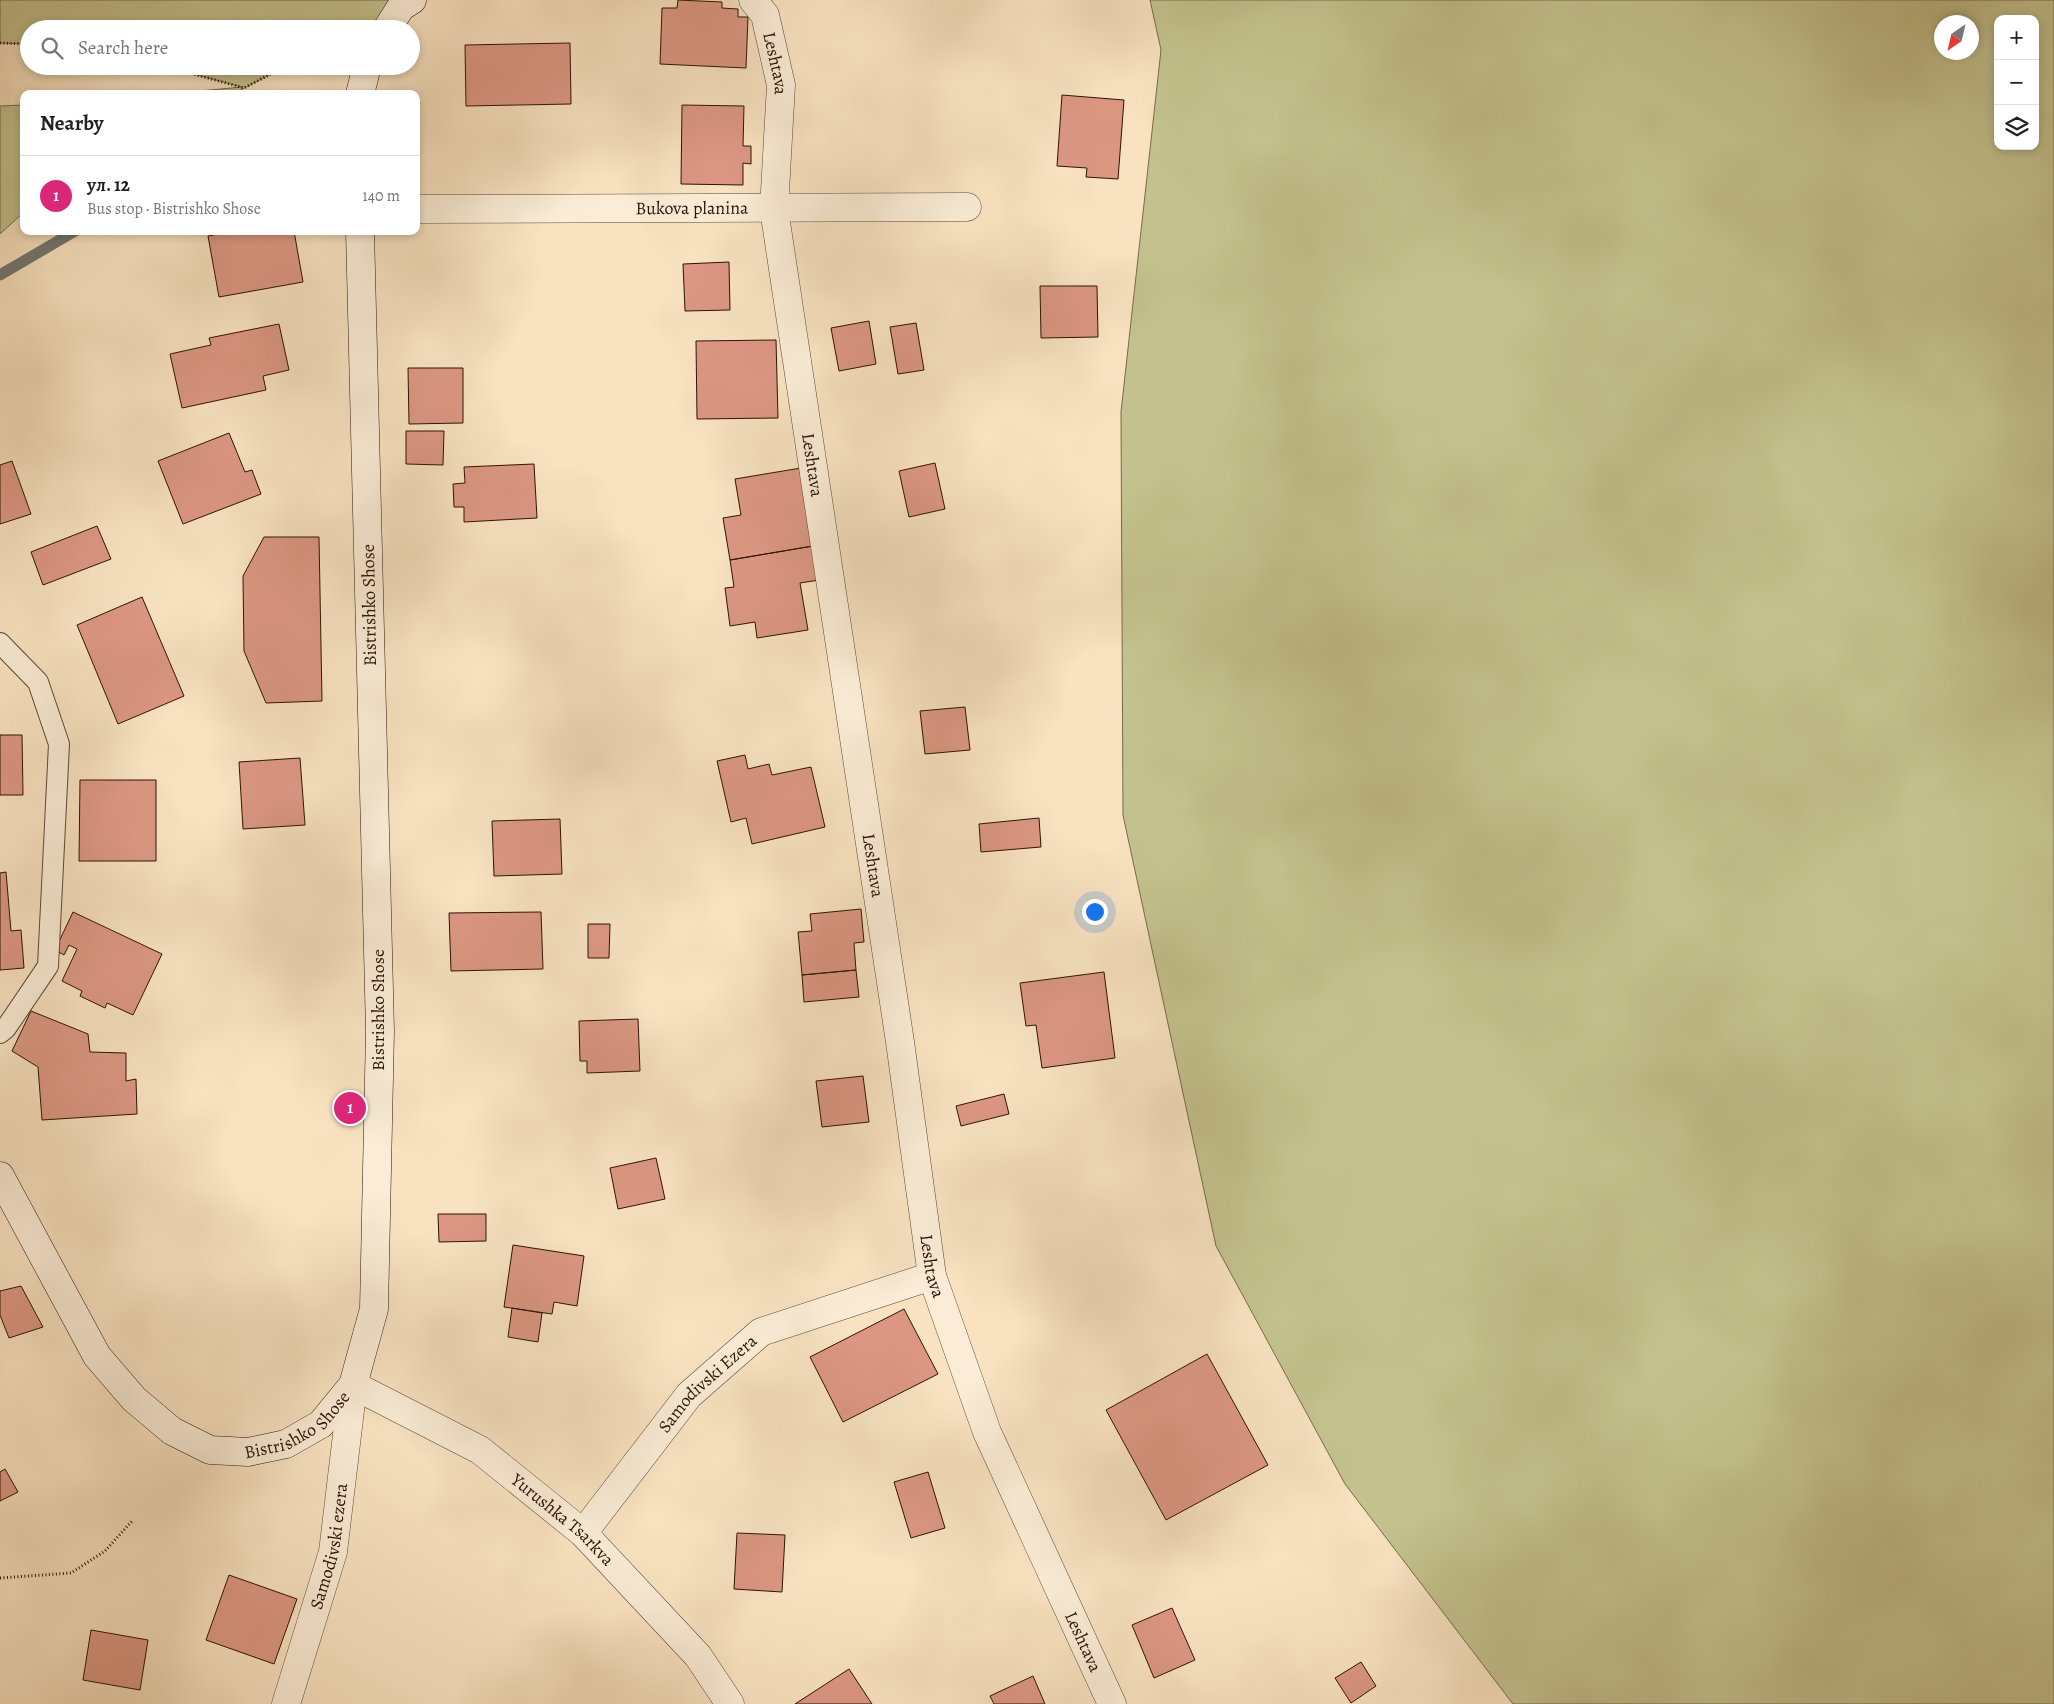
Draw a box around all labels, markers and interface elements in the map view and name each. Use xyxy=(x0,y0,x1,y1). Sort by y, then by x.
north arrow xyxy=(1934,15,1979,60)
map controls xyxy=(1994,15,2039,150)
button: + xyxy=(1994,15,2039,60)
search box xyxy=(20,20,420,75)
street label: Leshtava xyxy=(757,30,793,96)
icon: search xyxy=(38,34,66,62)
text: Search here xyxy=(78,35,168,61)
button: − xyxy=(1994,60,2039,105)
button: layers xyxy=(1994,105,2039,150)
text: Nearby xyxy=(40,109,103,137)
text: ул. 12 xyxy=(87,172,130,198)
text: 1 xyxy=(53,185,59,207)
text: 140 m xyxy=(362,185,400,207)
street label: Bukova planina xyxy=(635,196,749,220)
text: Bus stop · Bistrishko Shose xyxy=(87,198,261,220)
street label: Leshtava xyxy=(796,431,829,499)
street label: Bistrishko Shose xyxy=(356,544,382,666)
street label: Leshtava xyxy=(857,832,890,899)
your location xyxy=(1082,899,1108,925)
street label: Bistrishko Shose xyxy=(366,949,390,1071)
pin: 1 xyxy=(334,1089,366,1127)
street label: Leshtava xyxy=(914,1233,951,1302)
street label: Samodivski Ezera xyxy=(652,1329,762,1438)
street label: Bistrishko Shose xyxy=(242,1386,355,1464)
street label: Yurushka Tsarkva xyxy=(505,1467,620,1571)
street label: Samodivski ezera xyxy=(304,1481,353,1612)
street label: Leshtava xyxy=(1059,1607,1108,1676)

